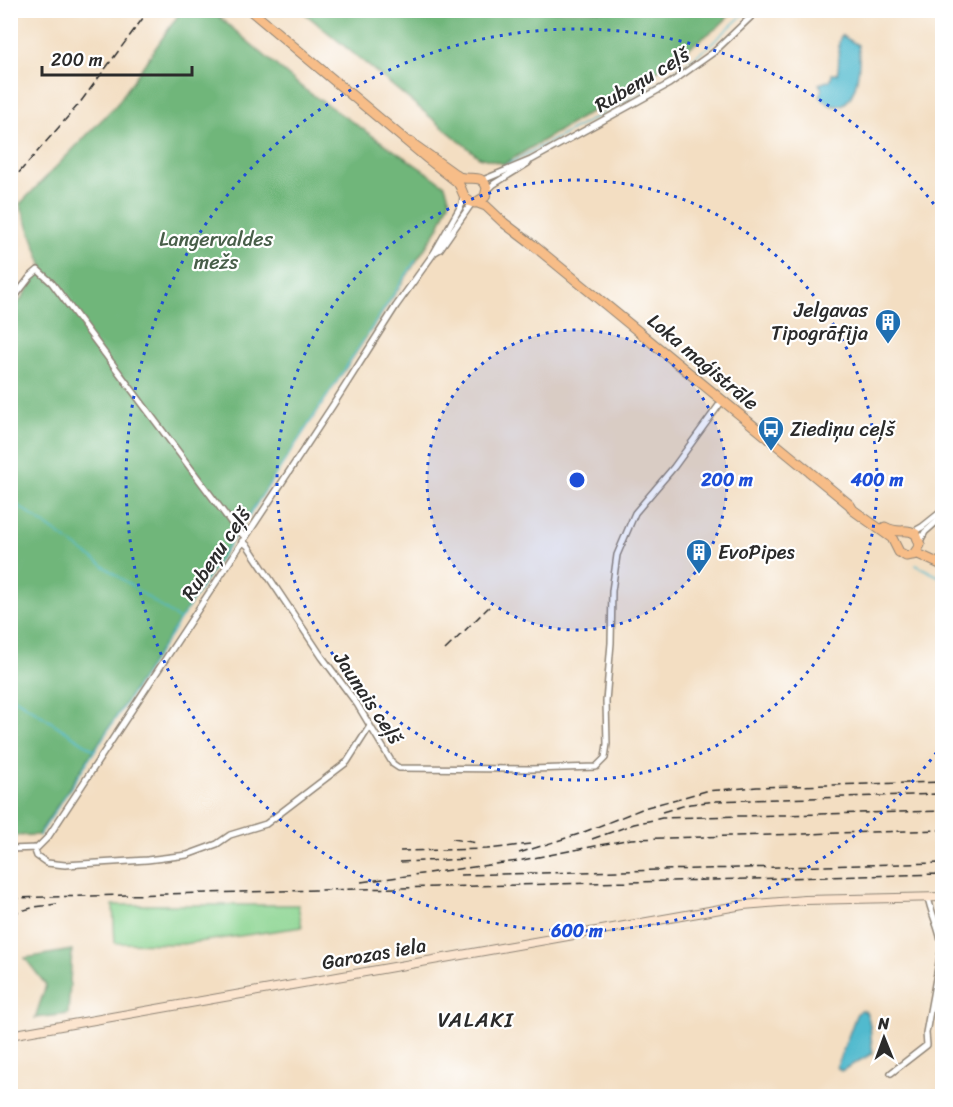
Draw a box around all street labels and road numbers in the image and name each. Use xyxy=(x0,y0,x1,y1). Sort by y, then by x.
street label: Rubeņu ceļš xyxy=(588,37,698,122)
street label: Loka maģistrāle xyxy=(639,304,767,420)
street label: Rubeņu ceļš xyxy=(172,499,261,608)
street label: Jaunais ceļš xyxy=(323,643,413,753)
street label: Garozas iela xyxy=(319,928,429,980)

